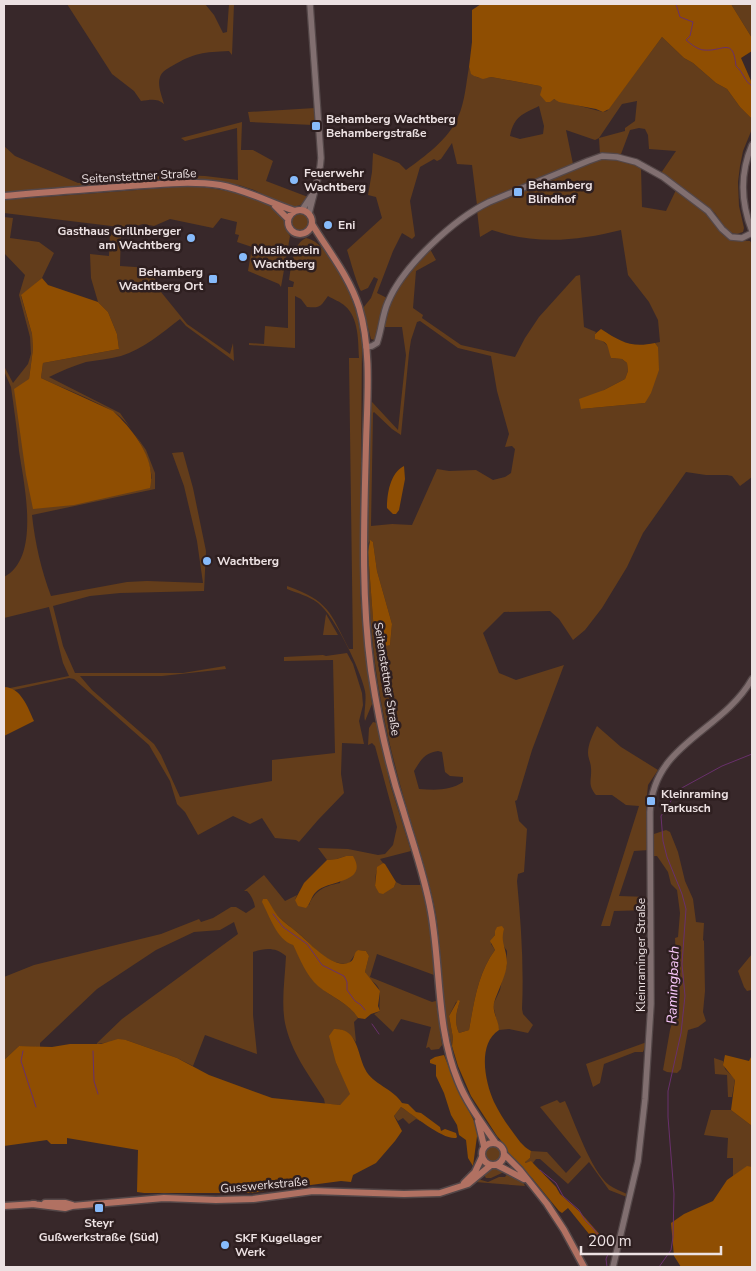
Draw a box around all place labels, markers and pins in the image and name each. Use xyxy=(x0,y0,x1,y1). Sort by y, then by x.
place label: Behamberg Wachtberg Behambergstraße xyxy=(326,111,456,141)
marker: Behamberg Wachtberg Behambergstraße xyxy=(310,120,322,132)
place label: Feuerwehr Wachtberg xyxy=(304,165,366,195)
marker: Feuerwehr Wachtberg xyxy=(288,174,300,186)
place label: Behamberg Blindhof xyxy=(528,177,592,207)
marker: Behamberg Blindhof xyxy=(512,186,524,198)
place label: Eni xyxy=(338,217,355,233)
marker: Eni xyxy=(322,219,334,231)
place label: Gasthaus Grillnberger am Wachtberg xyxy=(58,223,181,253)
marker: Gasthaus Grillnberger am Wachtberg xyxy=(185,232,197,244)
place label: Musikverein Wachtberg xyxy=(253,242,319,272)
marker: Musikverein Wachtberg xyxy=(237,251,249,263)
place label: Behamberg Wachtberg Ort xyxy=(119,264,203,294)
marker: Behamberg Wachtberg Ort xyxy=(207,273,219,285)
place label: Wachtberg xyxy=(217,553,279,569)
marker: Wachtberg xyxy=(201,555,213,567)
place label: Kleinraming Tarkusch xyxy=(661,786,728,816)
marker: Kleinraming Tarkusch xyxy=(645,795,657,807)
marker: Steyr Gußwerkstraße (Süd) xyxy=(93,1202,105,1214)
place label: Steyr Gußwerkstraße (Süd) xyxy=(39,1215,159,1245)
place label: SKF Kugellager Werk xyxy=(235,1230,322,1260)
marker: SKF Kugellager Werk xyxy=(219,1239,231,1251)

